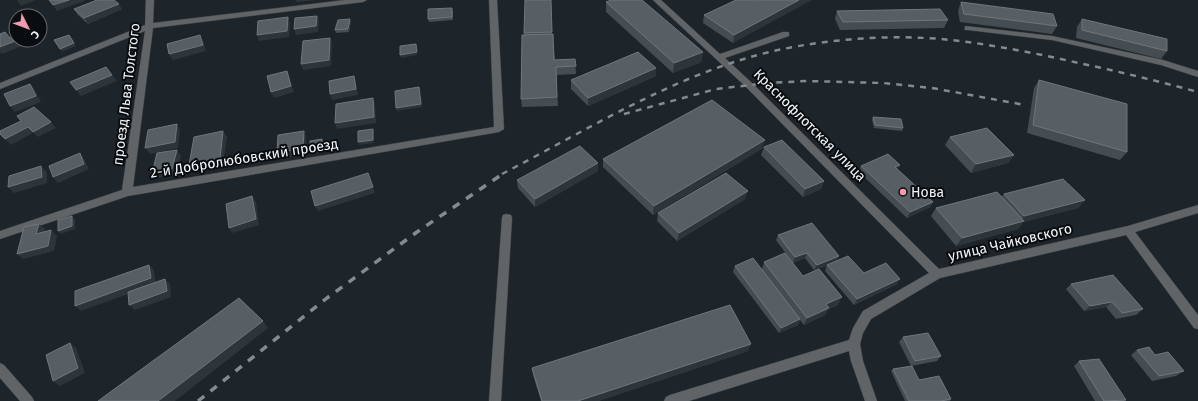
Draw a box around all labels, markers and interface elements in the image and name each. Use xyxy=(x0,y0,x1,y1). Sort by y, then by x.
north arrow xyxy=(8,8,48,48)
street label: проезд Льва Толстого xyxy=(109,22,144,166)
text: С xyxy=(28,28,42,42)
street label: Краснофлотская улица xyxy=(750,66,869,185)
street label: 2-й Добролюбовский проезд xyxy=(149,135,340,182)
place label: Нова xyxy=(911,184,944,201)
marker: Нова xyxy=(898,187,908,197)
street label: улица Чайковского xyxy=(947,220,1074,265)

